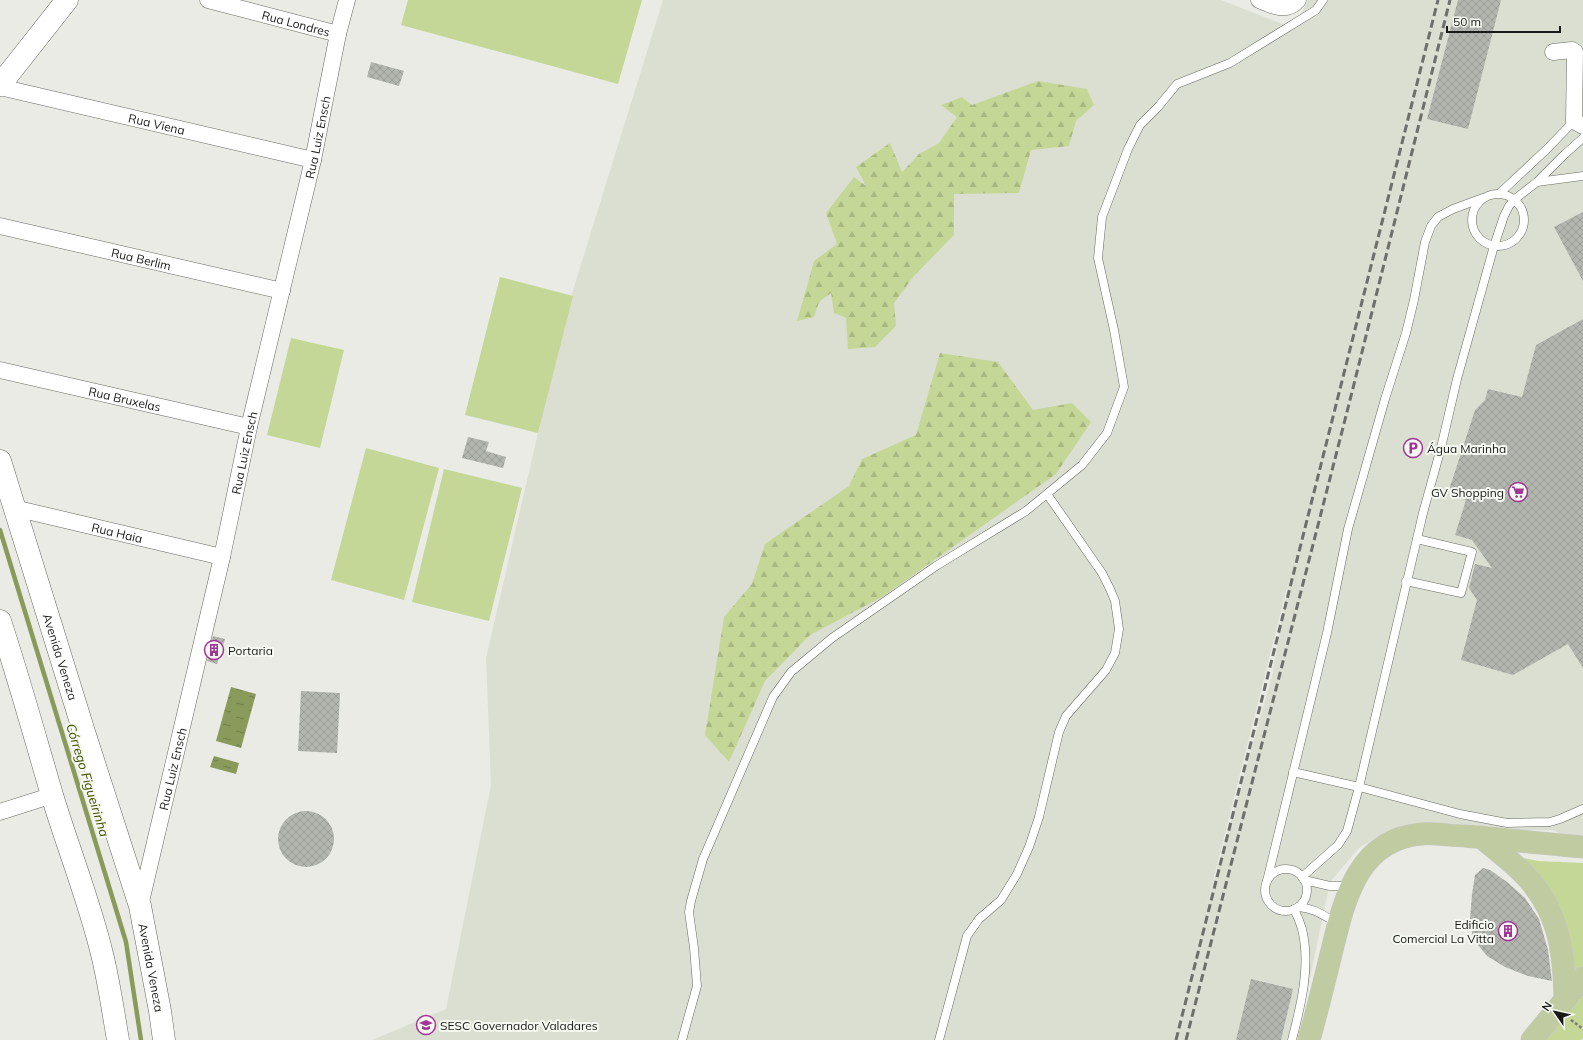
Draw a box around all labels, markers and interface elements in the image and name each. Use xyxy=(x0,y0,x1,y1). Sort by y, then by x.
street label: Rua Londres xyxy=(260,7,332,39)
scale bar xyxy=(1447,8,1560,34)
text: 50 m xyxy=(1453,14,1481,29)
street label: Rua Luiz Ensch xyxy=(301,95,333,180)
street label: Rua Viena xyxy=(127,110,187,137)
street label: Rua Berlim xyxy=(110,244,173,273)
street label: Rua Bruxelas xyxy=(87,383,163,414)
street label: Rua Luiz Ensch xyxy=(228,410,260,495)
parking icon: Água Marinha xyxy=(1402,437,1424,459)
place label: Água Marinha xyxy=(1427,441,1506,456)
supermarket icon: GV Shopping xyxy=(1507,481,1529,503)
place label: GV Shopping xyxy=(1431,485,1504,500)
street label: Rua Haia xyxy=(90,519,144,546)
street label: Avenida Veneza xyxy=(40,612,81,702)
building icon: Portaria xyxy=(203,639,225,661)
place label: Portaria xyxy=(228,643,273,658)
water label: Córrego Figueirinha xyxy=(63,721,113,839)
street label: Rua Luiz Ensch xyxy=(155,726,189,811)
place label: Edificio Comercial La Vitta xyxy=(1392,917,1494,946)
building icon: Edificio Comercial La Vitta xyxy=(1497,920,1519,942)
street label: Avenida Veneza xyxy=(136,922,167,1013)
north arrow xyxy=(1535,992,1575,1032)
text: N xyxy=(1539,999,1555,1014)
school or university icon: SESC Governador Valadares xyxy=(415,1014,437,1036)
place label: SESC Governador Valadares xyxy=(440,1018,598,1033)

